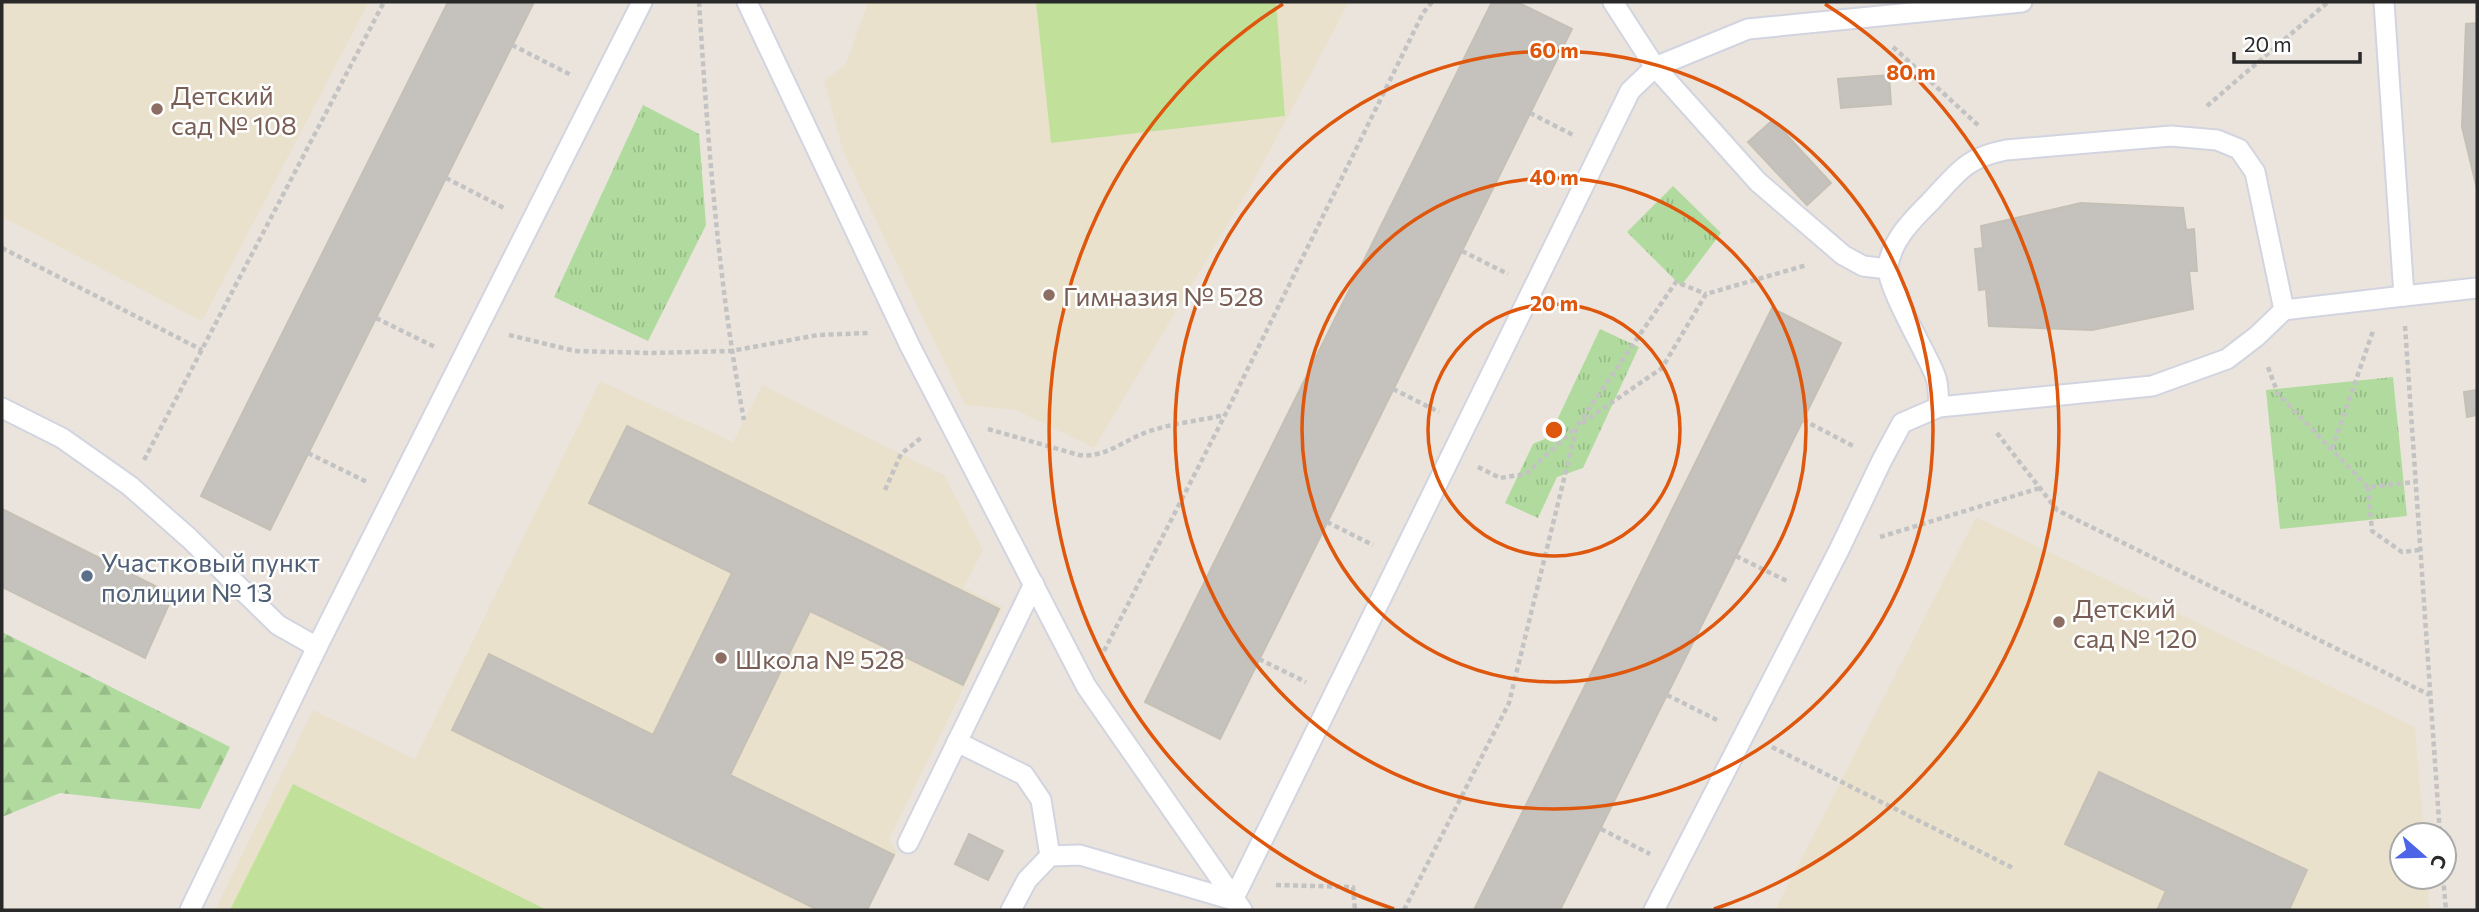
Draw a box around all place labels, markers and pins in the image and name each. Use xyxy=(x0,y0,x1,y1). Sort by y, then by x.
place label: Детский сад № 108 xyxy=(171,79,297,140)
marker: Детский сад № 108 xyxy=(149,101,165,117)
place label: Гимназия № 528 xyxy=(1063,280,1264,311)
marker: Гимназия № 528 xyxy=(1041,287,1057,303)
centre of rings xyxy=(1542,418,1566,442)
place label: Участковый пункт полиции № 13 xyxy=(101,546,320,607)
marker: Участковый пункт полиции № 13 xyxy=(79,568,95,584)
place label: Детский сад № 120 xyxy=(2073,592,2197,653)
marker: Детский сад № 120 xyxy=(2051,614,2067,630)
place label: Школа № 528 xyxy=(735,643,905,674)
marker: Школа № 528 xyxy=(713,650,729,666)

